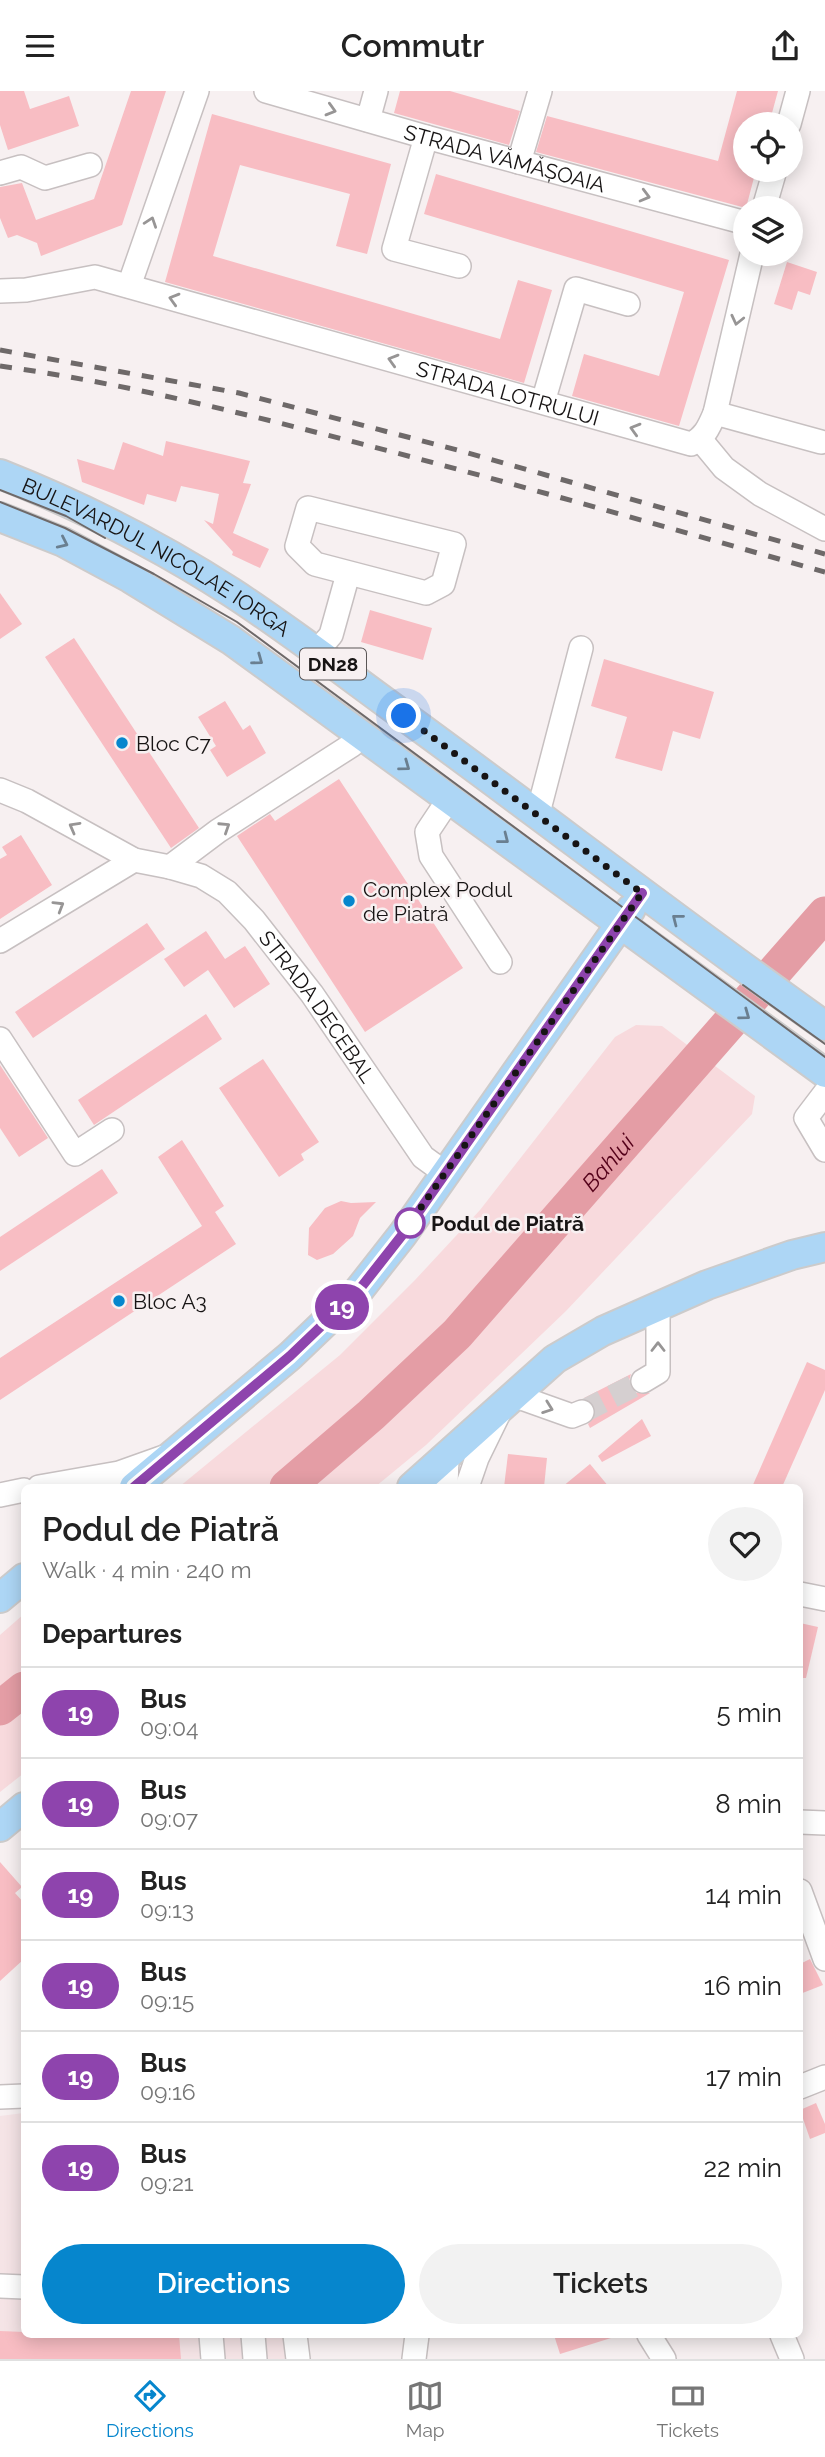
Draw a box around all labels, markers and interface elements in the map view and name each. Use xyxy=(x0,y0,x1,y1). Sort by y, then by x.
icon: menu xyxy=(21,27,59,65)
text: Commutr xyxy=(341,27,484,64)
icon: share xyxy=(766,27,804,65)
one-way arrow xyxy=(325,101,337,116)
map controls xyxy=(733,112,803,266)
button: locate xyxy=(733,112,803,182)
street label: STRADA VĂMĂȘOAIA xyxy=(401,119,608,197)
one-way arrow xyxy=(639,188,651,202)
button: layers xyxy=(733,196,803,266)
one-way arrow xyxy=(143,216,157,228)
one-way arrow xyxy=(168,293,180,307)
one-way arrow xyxy=(730,314,745,326)
one-way arrow xyxy=(387,354,399,368)
street label: STRADA LOTRULUI xyxy=(414,355,602,430)
one-way arrow xyxy=(630,422,642,437)
street label: BULEVARDUL NICOLAE IORGA xyxy=(18,472,295,641)
one-way arrow xyxy=(56,535,68,549)
road number: DN28 xyxy=(300,649,366,679)
one-way arrow xyxy=(250,652,263,664)
your location xyxy=(386,698,421,733)
place label: Bloc C7 xyxy=(136,731,211,756)
marker: Bloc C7 xyxy=(114,735,130,751)
one-way arrow xyxy=(397,758,409,770)
one-way arrow xyxy=(69,822,81,835)
one-way arrow xyxy=(217,823,230,835)
one-way arrow xyxy=(497,831,509,844)
place label: Complex Podul de Piatră xyxy=(363,877,513,926)
marker: Complex Podul de Piatră xyxy=(341,893,357,909)
one-way arrow xyxy=(51,901,64,914)
one-way arrow xyxy=(672,915,685,928)
street label: STRADA DECEBAL xyxy=(254,925,381,1087)
one-way arrow xyxy=(737,1007,750,1019)
water label: Bahlui xyxy=(576,1128,640,1196)
marker: Podul de Piatră xyxy=(395,1208,425,1238)
place label: Podul de Piatră xyxy=(431,1211,584,1236)
line badge: 19 xyxy=(310,1284,374,1330)
place label: Bloc A3 xyxy=(133,1289,207,1314)
text: 19 xyxy=(329,1292,355,1321)
marker: Bloc A3 xyxy=(111,1293,127,1309)
one-way arrow xyxy=(650,1342,666,1352)
one-way arrow xyxy=(541,1399,553,1413)
button: heart xyxy=(708,1507,782,1581)
text: Podul de Piatră xyxy=(42,1510,279,1549)
text: Walk · 4 min · 240 m xyxy=(42,1556,252,1583)
text: Departures xyxy=(42,1619,182,1649)
text: Bus xyxy=(140,1684,187,1714)
text: 19 xyxy=(68,1698,94,1727)
text: 5 min xyxy=(716,1698,782,1728)
text: 09:04 xyxy=(140,1714,199,1741)
text: Bus xyxy=(140,1775,187,1805)
text: 19 xyxy=(68,1789,94,1818)
text: 8 min xyxy=(715,1789,782,1819)
text: 09:07 xyxy=(140,1805,198,1832)
text: Bus xyxy=(140,1866,187,1896)
text: 19 xyxy=(68,1880,94,1909)
text: 14 min xyxy=(705,1880,782,1910)
text: 09:13 xyxy=(140,1896,194,1923)
text: Bus xyxy=(140,1957,187,1987)
text: 19 xyxy=(68,1971,94,2000)
text: 16 min xyxy=(704,1971,782,2001)
text: 09:15 xyxy=(140,1987,194,2014)
text: Bus xyxy=(140,2048,187,2078)
text: 19 xyxy=(68,2062,94,2091)
text: 17 min xyxy=(706,2062,782,2092)
text: 09:16 xyxy=(140,2078,196,2105)
text: Bus xyxy=(140,2139,187,2169)
text: 19 xyxy=(68,2153,94,2182)
text: 22 min xyxy=(704,2153,782,2183)
text: 09:21 xyxy=(140,2169,194,2196)
button: Directions xyxy=(42,2244,405,2324)
button: Tickets xyxy=(419,2244,782,2324)
tab: Directions xyxy=(106,2377,194,2441)
tab: Map xyxy=(406,2377,445,2441)
tab: Tickets xyxy=(657,2377,719,2441)

